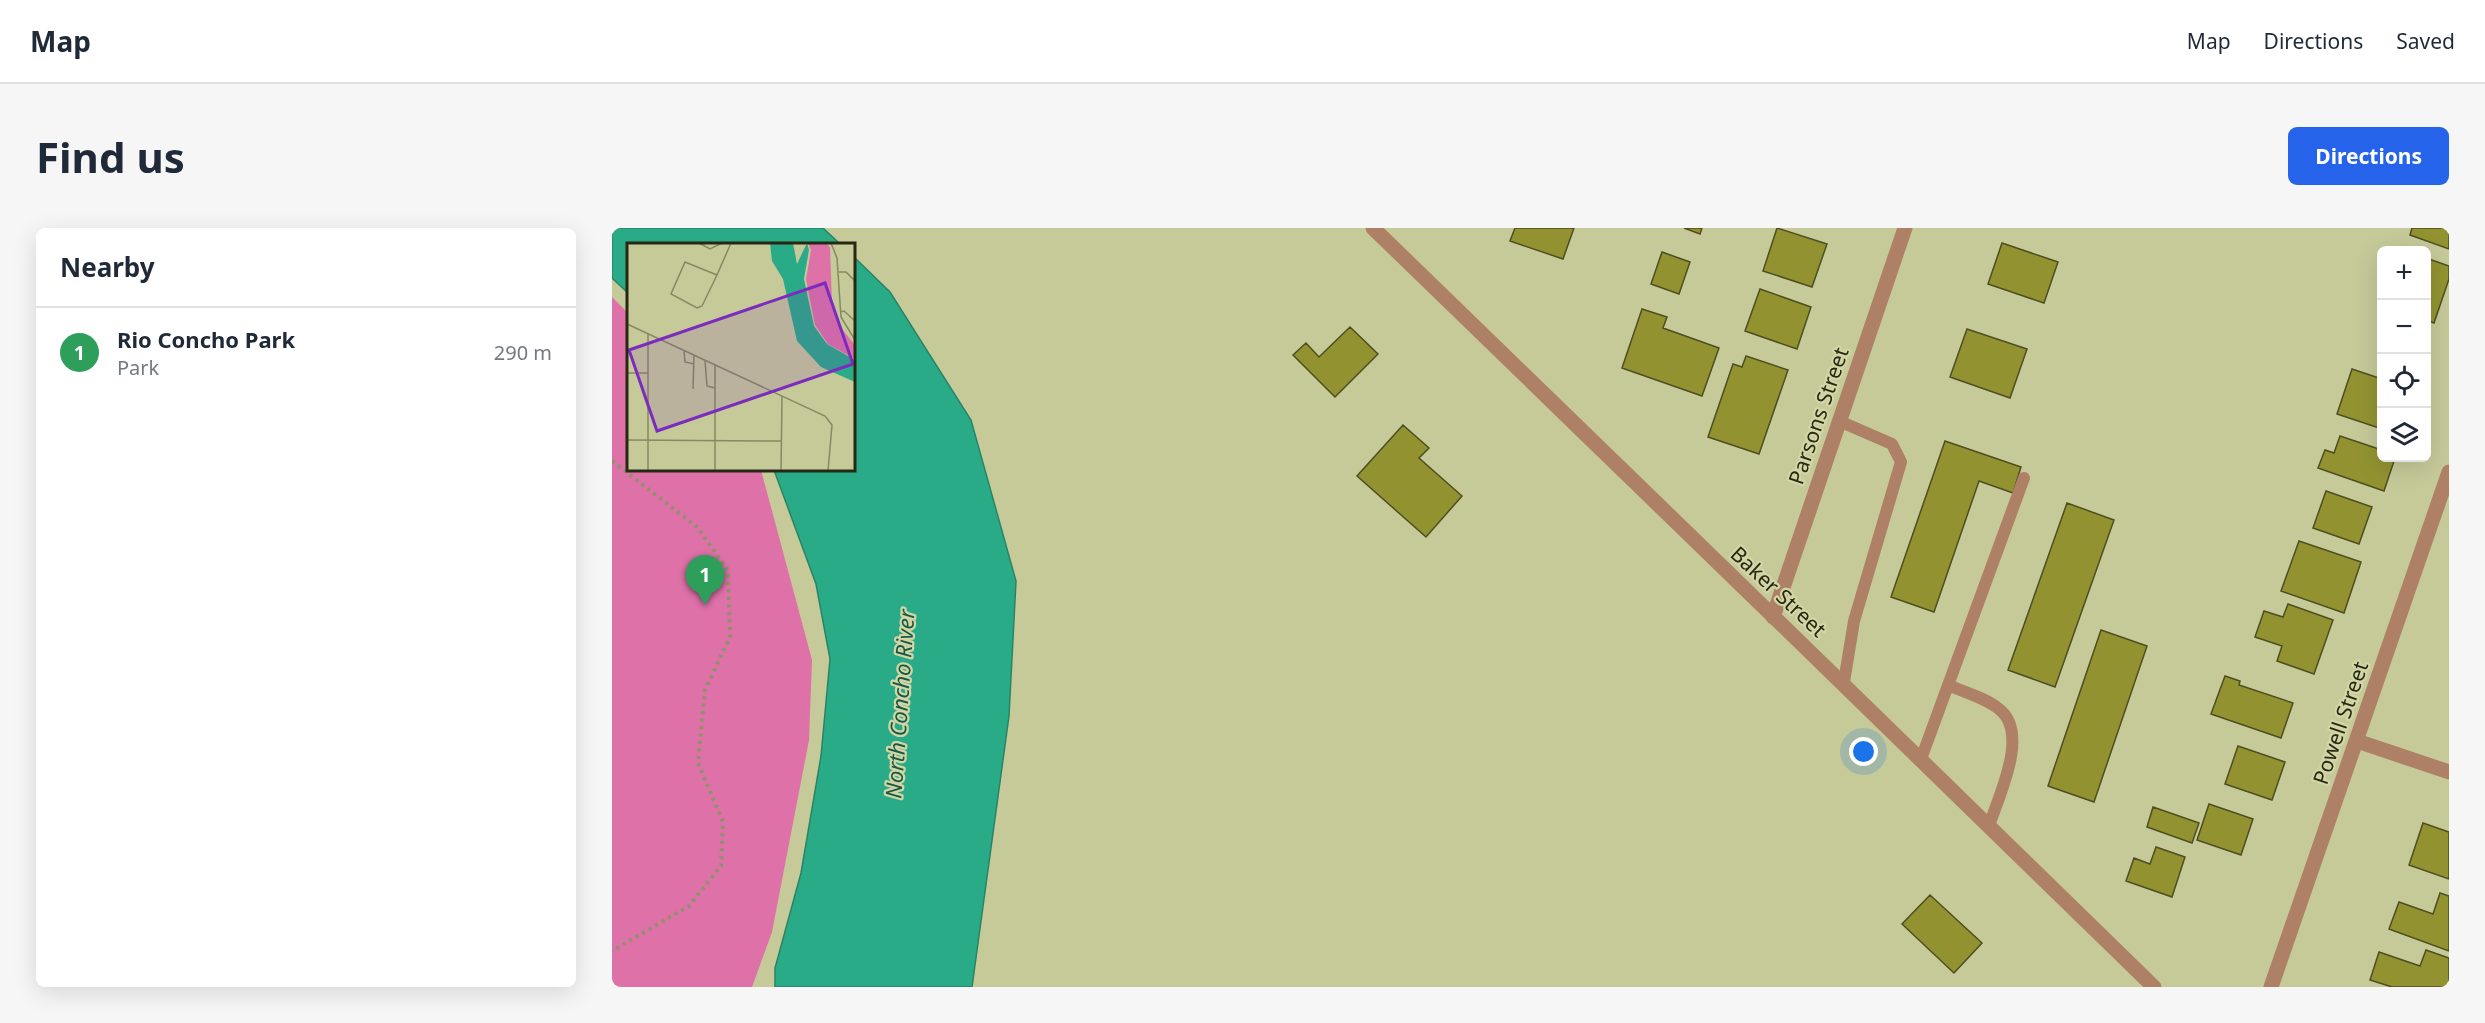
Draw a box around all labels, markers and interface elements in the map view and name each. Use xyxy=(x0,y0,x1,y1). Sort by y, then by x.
text: Map xyxy=(30,22,91,60)
text: Map xyxy=(2187,27,2231,55)
text: Directions xyxy=(2264,27,2363,55)
text: Saved xyxy=(2396,27,2455,55)
button: Directions xyxy=(2288,127,2449,185)
text: Find us xyxy=(36,128,185,185)
inset map xyxy=(627,243,855,471)
map controls xyxy=(2377,246,2431,462)
button: + xyxy=(2377,246,2431,300)
text: Nearby xyxy=(60,249,155,285)
button: − xyxy=(2377,300,2431,354)
text: Rio Concho Park xyxy=(117,324,295,354)
text: 1 xyxy=(74,339,85,366)
text: 290 m xyxy=(494,339,552,366)
street label: Parsons Street xyxy=(1782,343,1855,488)
text: Park xyxy=(117,354,159,381)
button: locate xyxy=(2377,354,2431,408)
button: layers xyxy=(2377,408,2431,462)
street label: Baker Street xyxy=(1725,540,1833,643)
pin: 1 xyxy=(686,556,724,605)
water label: North Concho River xyxy=(877,607,921,800)
street label: Powell Street xyxy=(2306,657,2374,788)
your location xyxy=(1849,737,1878,766)

